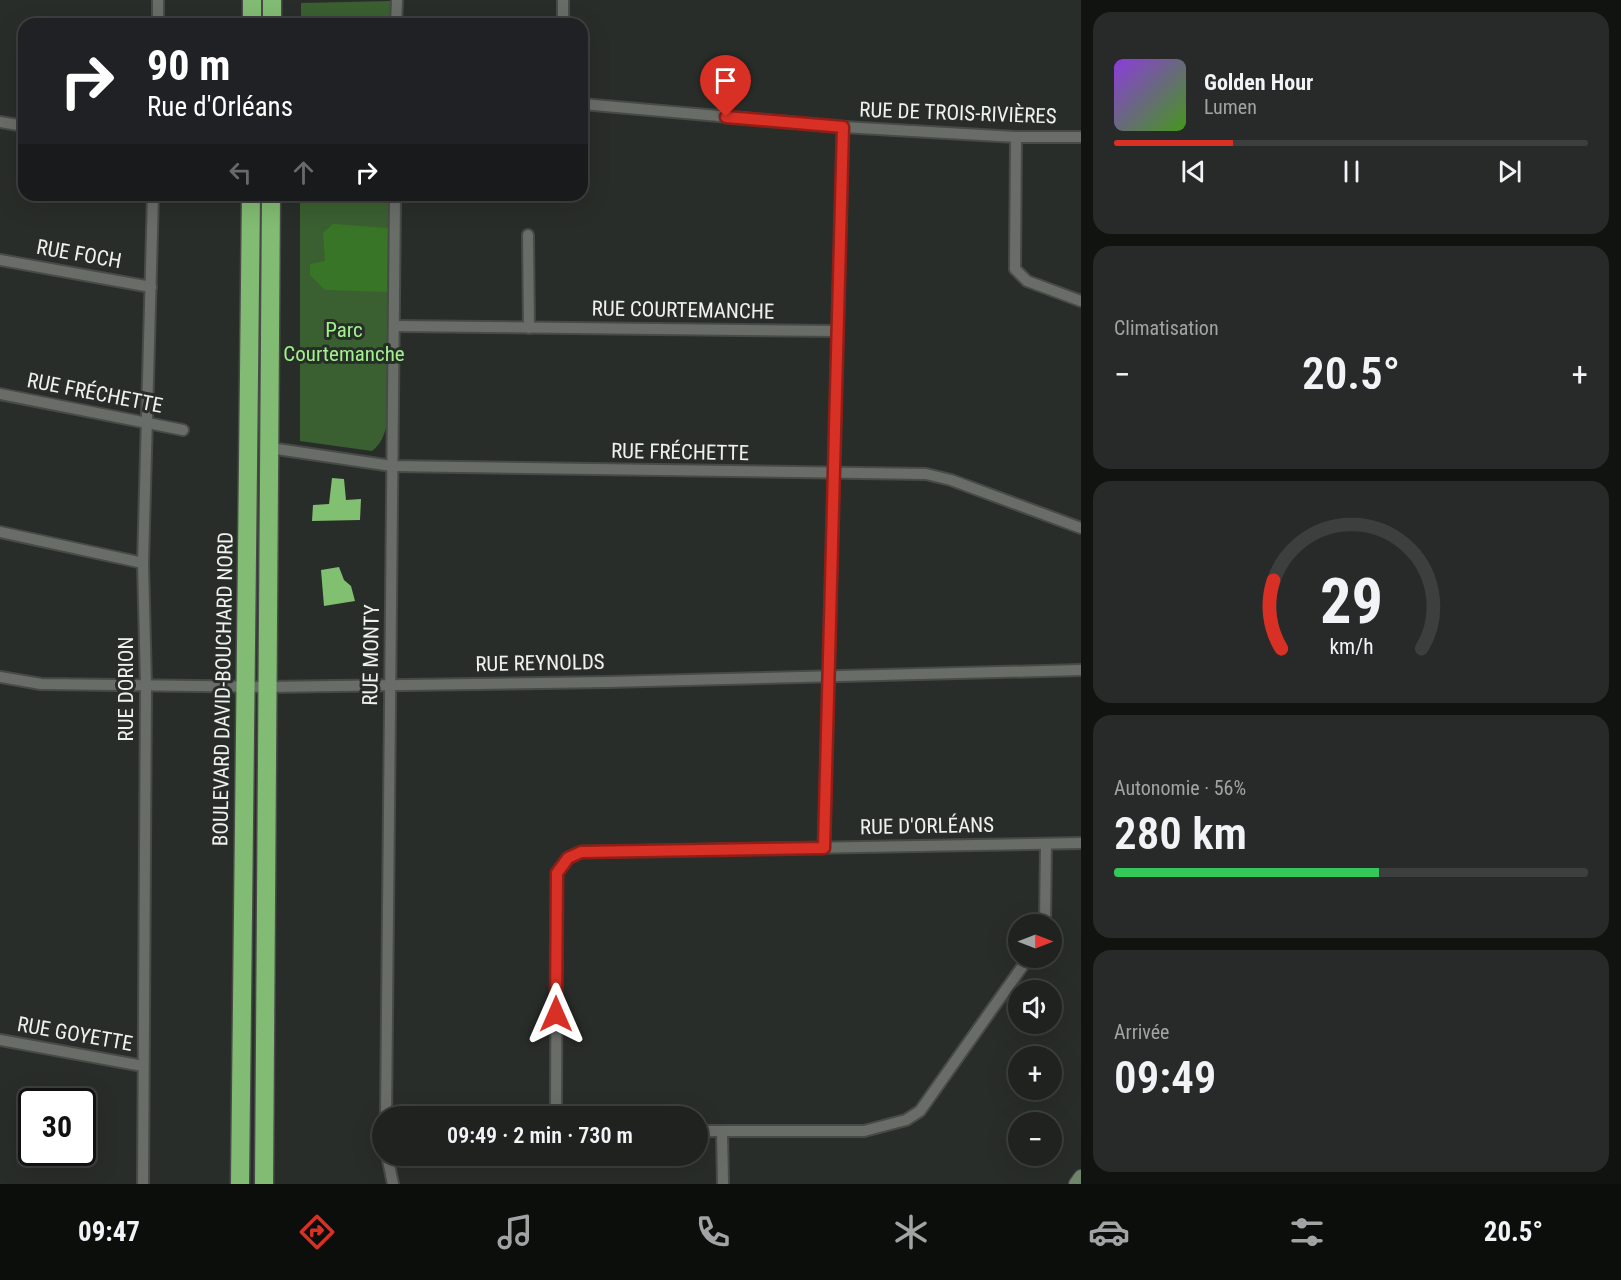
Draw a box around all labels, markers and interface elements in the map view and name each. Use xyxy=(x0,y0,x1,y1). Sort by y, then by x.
text: 90 m xyxy=(147,41,230,90)
icon: right xyxy=(48,42,126,120)
pin xyxy=(700,55,751,117)
icon: arrive xyxy=(709,64,742,97)
text: Golden Hour xyxy=(1204,70,1313,95)
text: Rue d'Orléans xyxy=(147,91,293,123)
text: Lumen xyxy=(1204,95,1257,119)
street label: RUE DE TROIS-RIVIÈRES xyxy=(859,98,1057,128)
icon: previous xyxy=(1177,155,1210,188)
icon: pause xyxy=(1335,155,1368,188)
icon: next xyxy=(1493,155,1526,188)
icon: left xyxy=(224,156,257,189)
icon: ahead xyxy=(287,156,320,189)
icon: right xyxy=(350,156,383,189)
street label: RUE FOCH xyxy=(35,235,123,273)
street label: RUE COURTEMANCHE xyxy=(591,296,775,324)
text: Climatisation xyxy=(1114,316,1219,340)
park label: Parc Courtemanche xyxy=(283,318,405,366)
text: 20.5° xyxy=(1302,347,1400,400)
text: − xyxy=(1114,355,1131,394)
text: + xyxy=(1572,355,1588,394)
street label: RUE FRÉCHETTE xyxy=(25,368,165,418)
street label: RUE FRÉCHETTE xyxy=(611,439,749,465)
street label: BOULEVARD DAVID-BOUCHARD NORD xyxy=(208,532,238,846)
text: 29 xyxy=(1319,565,1383,638)
street label: RUE MONTY xyxy=(358,604,384,706)
text: km/h xyxy=(1329,634,1373,659)
street label: RUE DORION xyxy=(114,637,138,741)
street label: RUE REYNOLDS xyxy=(475,650,605,676)
text: Autonomie · 56% xyxy=(1114,776,1246,800)
text: 280 km xyxy=(1114,807,1247,860)
street label: RUE D'ORLÉANS xyxy=(860,813,994,839)
north arrow xyxy=(1008,914,1062,968)
map controls xyxy=(1008,914,1062,1166)
button: sound xyxy=(1008,980,1062,1034)
position arrow xyxy=(524,982,588,1046)
street label: RUE GOYETTE xyxy=(15,1012,135,1056)
text: Arrivée xyxy=(1114,1020,1170,1044)
button: + xyxy=(1008,1046,1062,1100)
text: 09:49 xyxy=(1114,1051,1216,1104)
speed limit sign: 30 xyxy=(18,1088,96,1166)
button: − xyxy=(1008,1112,1062,1166)
text: 09:49 · 2 min · 730 m xyxy=(447,1123,633,1148)
icon: directions xyxy=(296,1211,338,1253)
icon: music xyxy=(494,1211,536,1253)
icon: phone xyxy=(692,1211,734,1253)
icon: climate xyxy=(890,1211,932,1253)
icon: car xyxy=(1088,1211,1130,1253)
icon: filters xyxy=(1286,1211,1328,1253)
text: 09:47 xyxy=(78,1216,140,1248)
text: 20.5° xyxy=(1484,1216,1543,1248)

